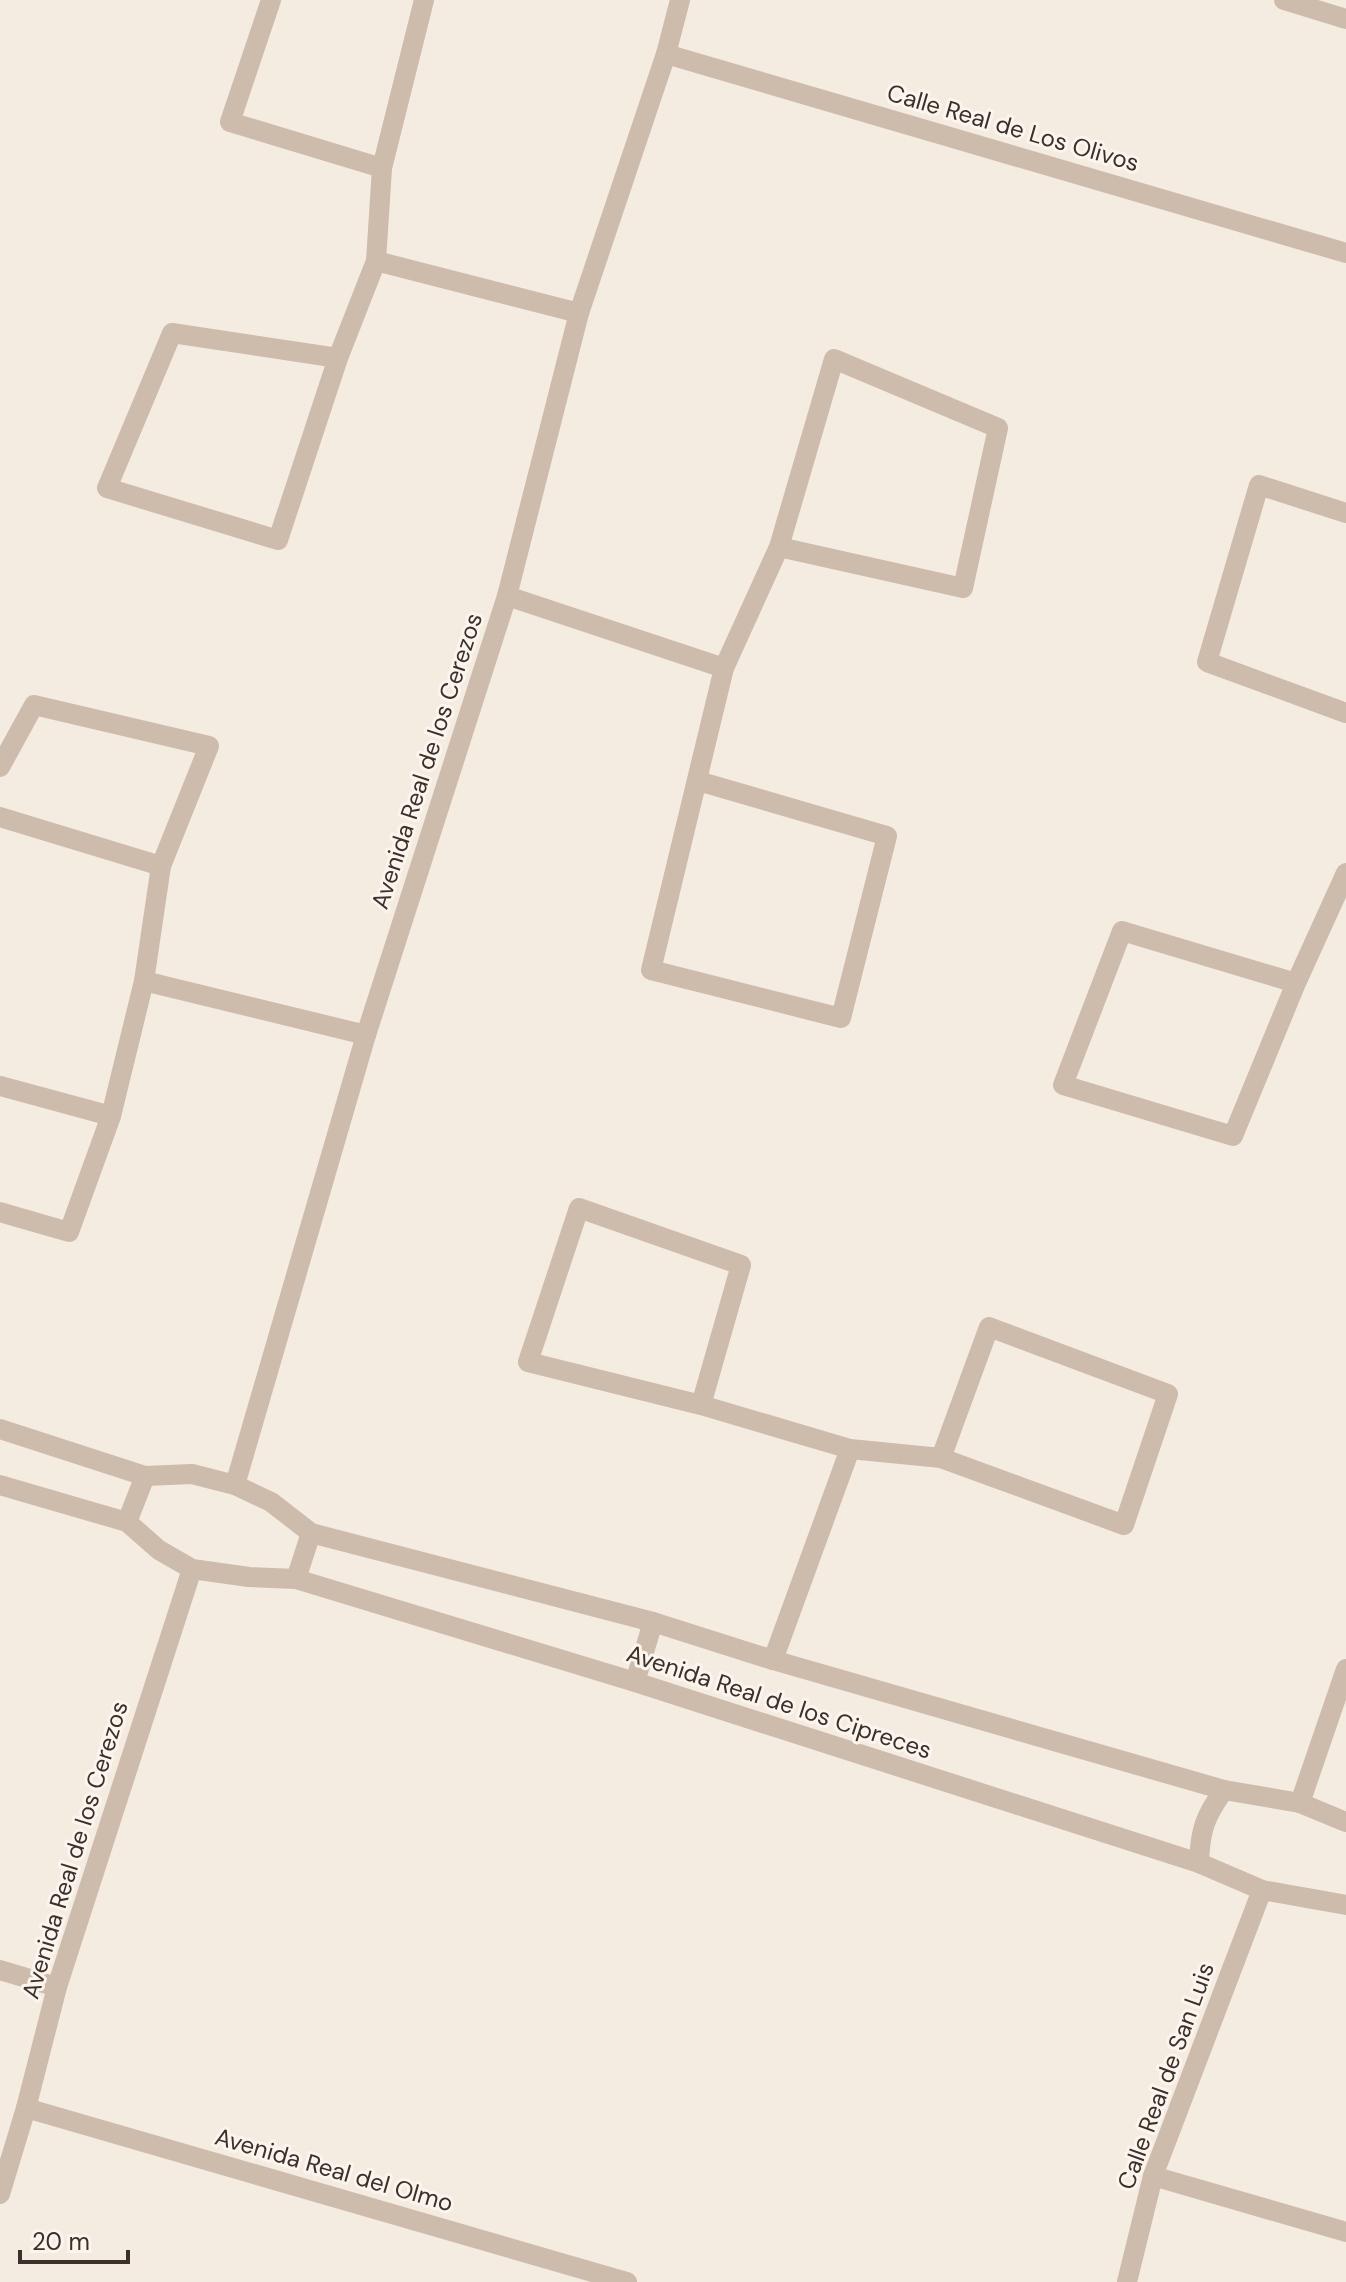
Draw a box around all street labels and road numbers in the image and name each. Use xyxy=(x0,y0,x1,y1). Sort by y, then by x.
street label: Calle Real de Los Olivos xyxy=(883,77,1143,178)
street label: Avenida Real de los Cerezos xyxy=(364,609,489,913)
street label: Avenida Real de los Cipreces xyxy=(623,1638,936,1766)
street label: Avenida Real de los Cerezos xyxy=(14,1697,135,2002)
street label: Calle Real de San Luis xyxy=(1110,1958,1221,2194)
street label: Avenida Real del Olmo xyxy=(211,2121,457,2218)

